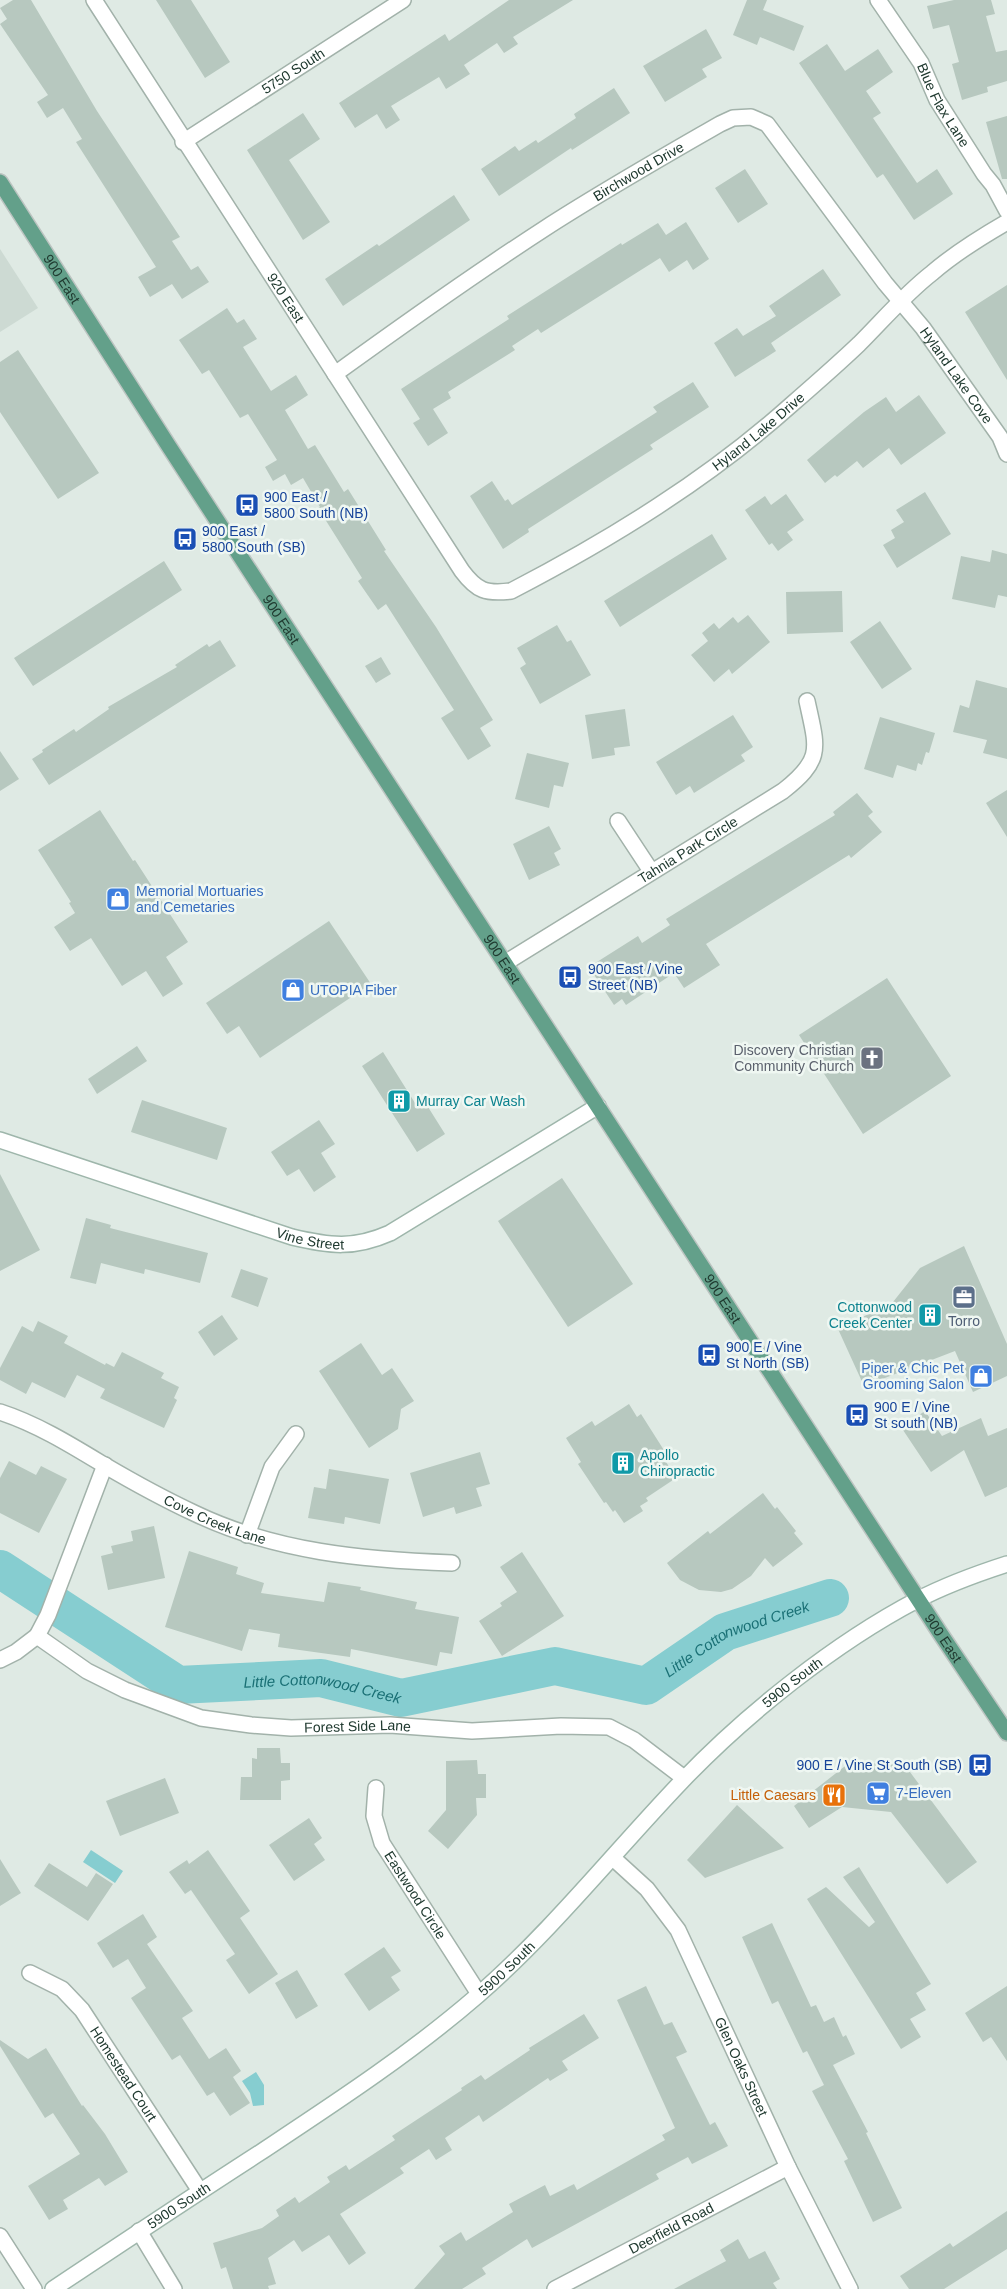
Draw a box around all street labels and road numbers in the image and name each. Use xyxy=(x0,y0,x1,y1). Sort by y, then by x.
street label: 5750 South xyxy=(259,45,328,97)
street label: Blue Flax Lane xyxy=(914,61,973,150)
street label: Birchwood Drive xyxy=(590,139,687,204)
street label: 900 East xyxy=(40,251,84,307)
street label: 920 East xyxy=(264,270,308,325)
street label: Hyland Lake Cove xyxy=(917,324,996,427)
street label: Hyland Lake Drive xyxy=(709,389,808,474)
street label: 900 East xyxy=(260,592,303,647)
street label: Tahnia Park Circle xyxy=(635,813,741,887)
street label: 900 East xyxy=(480,931,524,987)
street label: Vine Street xyxy=(274,1224,344,1252)
street label: 900 East xyxy=(701,1271,744,1326)
street label: Cove Creek Lane xyxy=(161,1492,268,1547)
street label: 900 East xyxy=(922,1611,966,1666)
street label: 5900 South xyxy=(759,1654,825,1711)
street label: Forest Side Lane xyxy=(304,1717,412,1736)
street label: Eastwood Circle xyxy=(381,1848,450,1942)
street label: 5900 South xyxy=(475,1938,538,1999)
street label: Glen Oaks Street xyxy=(712,2014,771,2119)
street label: Homestead Court xyxy=(87,2023,160,2124)
street label: 5900 South xyxy=(144,2179,213,2232)
street label: Deerfield Road xyxy=(626,2199,716,2257)

